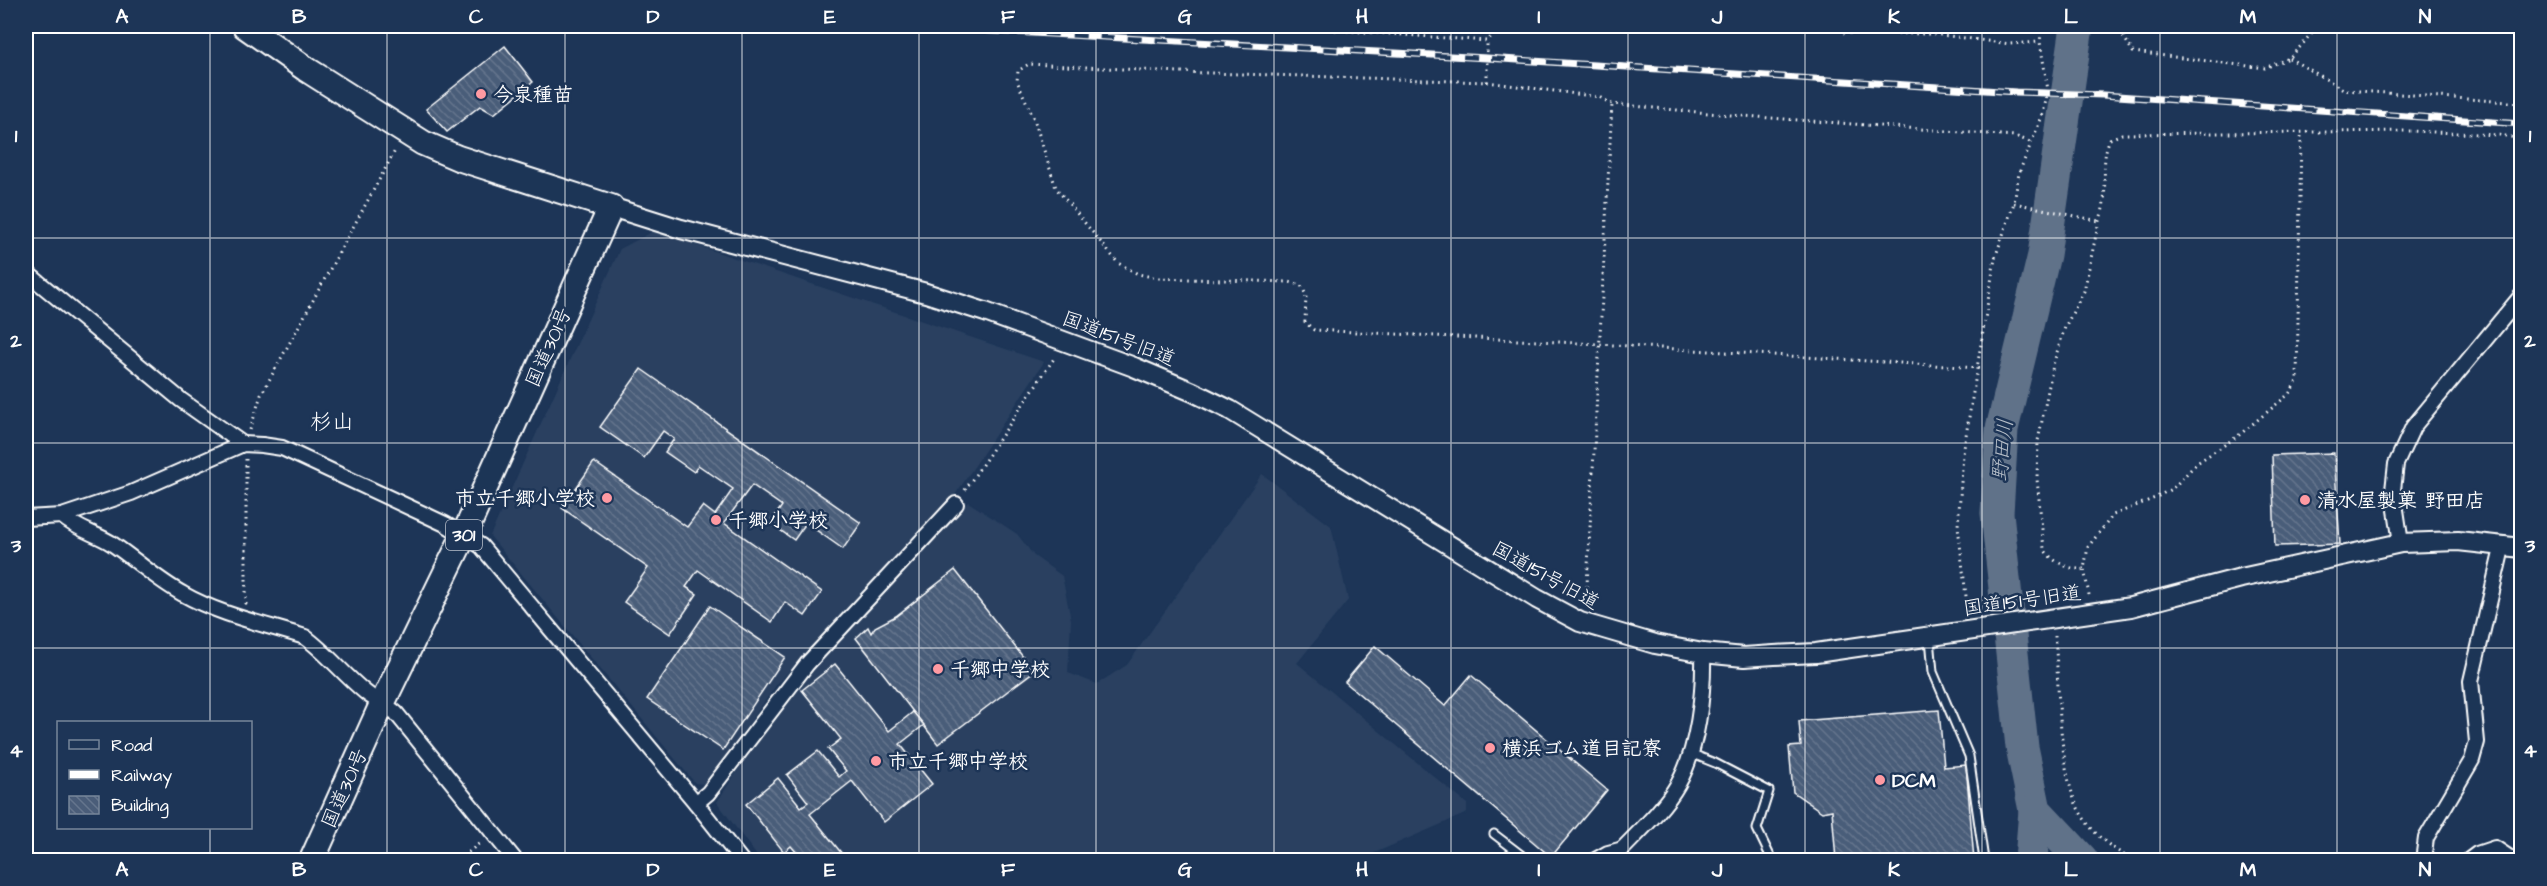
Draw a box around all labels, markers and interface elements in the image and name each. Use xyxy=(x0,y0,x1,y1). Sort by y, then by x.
text: A xyxy=(116,3,129,31)
text: B xyxy=(292,3,307,31)
text: C xyxy=(469,3,484,31)
text: D xyxy=(647,3,660,31)
text: E xyxy=(824,3,836,31)
text: F xyxy=(1001,3,1016,31)
text: G xyxy=(1178,3,1192,31)
text: H xyxy=(1356,3,1368,31)
text: I xyxy=(1537,3,1541,31)
text: J xyxy=(1711,3,1723,31)
text: K xyxy=(1888,3,1901,31)
text: L xyxy=(2064,3,2078,31)
text: M xyxy=(2240,3,2257,31)
text: N xyxy=(2419,3,2432,31)
place label: 今泉種苗 xyxy=(493,81,573,109)
marker: 今泉種苗 xyxy=(474,87,488,101)
text: 1 xyxy=(15,122,18,150)
text: 1 xyxy=(2529,122,2532,150)
street label: 国道301号 xyxy=(519,303,579,392)
street label: 国道151号旧道 xyxy=(1058,304,1179,373)
text: 2 xyxy=(9,327,22,355)
text: 2 xyxy=(2523,327,2536,355)
district label: 杉山 xyxy=(310,407,354,438)
water label: 野田川 xyxy=(1985,417,2020,483)
place label: 市立千郷小学校 xyxy=(455,485,595,513)
place label: 清水屋製菓 野田店 xyxy=(2317,487,2485,515)
marker: 市立千郷小学校 xyxy=(600,491,614,505)
marker: 清水屋製菓 野田店 xyxy=(2298,493,2312,507)
place label: 千郷小学校 xyxy=(728,507,828,535)
marker: 千郷小学校 xyxy=(709,513,723,527)
road number: 301 xyxy=(446,520,482,550)
text: 3 xyxy=(10,532,22,560)
text: 3 xyxy=(2524,532,2536,560)
street label: 国道151号旧道 xyxy=(1487,535,1604,617)
street label: 国道151号旧道 xyxy=(1961,579,2083,623)
place label: 千郷中学校 xyxy=(950,656,1050,684)
marker: 千郷中学校 xyxy=(931,662,945,676)
legend xyxy=(57,721,252,829)
text: Road xyxy=(111,733,152,758)
place label: 横浜ゴム道目記寮 xyxy=(1502,735,1662,763)
text: 4 xyxy=(9,737,23,765)
text: 4 xyxy=(2523,737,2537,765)
marker: 横浜ゴム道目記寮 xyxy=(1483,741,1497,755)
street label: 国道301号 xyxy=(315,744,375,833)
place label: 市立千郷中学校 xyxy=(888,748,1028,776)
marker: 市立千郷中学校 xyxy=(869,754,883,768)
text: Railway xyxy=(111,763,172,789)
place label: DCM xyxy=(1892,767,1936,795)
marker: DCM xyxy=(1873,773,1887,787)
text: Building xyxy=(111,793,169,819)
text: A xyxy=(116,856,129,884)
text: B xyxy=(292,856,307,884)
text: C xyxy=(469,856,484,884)
text: D xyxy=(647,856,660,884)
text: E xyxy=(824,856,836,884)
text: F xyxy=(1001,856,1016,884)
text: G xyxy=(1178,856,1192,884)
text: H xyxy=(1356,856,1368,884)
text: I xyxy=(1537,856,1541,884)
text: J xyxy=(1711,856,1723,884)
text: K xyxy=(1888,856,1901,884)
text: L xyxy=(2064,856,2078,884)
text: M xyxy=(2240,856,2257,884)
text: N xyxy=(2419,856,2432,884)

